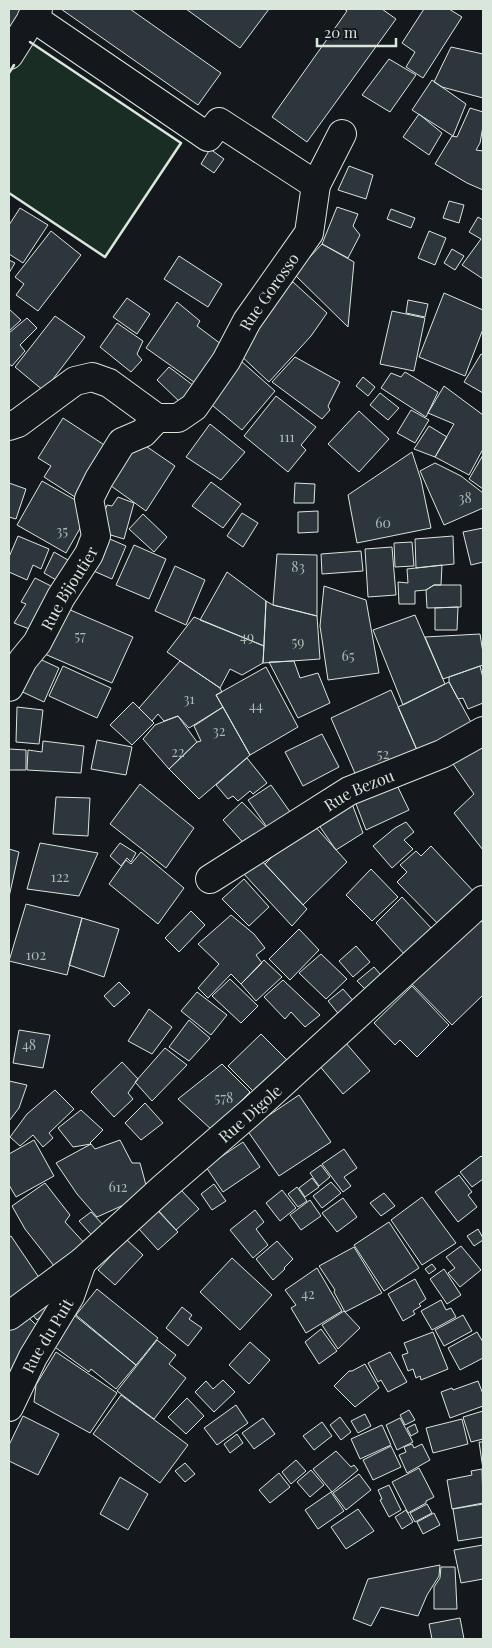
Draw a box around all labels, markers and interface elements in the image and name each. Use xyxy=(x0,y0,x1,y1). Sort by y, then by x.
scale bar xyxy=(317,15,396,47)
text: 20 m xyxy=(324,22,358,42)
street label: Rue Gorosso xyxy=(234,248,303,334)
house number: 111 xyxy=(279,427,295,446)
house number: 38 xyxy=(458,488,472,507)
house number: 60 xyxy=(375,513,391,532)
house number: 35 xyxy=(56,521,68,540)
street label: Rue Bijoutier xyxy=(35,543,102,633)
house number: 83 xyxy=(291,557,305,576)
house number: 57 xyxy=(74,626,86,645)
house number: 49 xyxy=(240,627,254,646)
house number: 59 xyxy=(292,632,304,651)
house number: 65 xyxy=(341,646,355,665)
house number: 31 xyxy=(183,689,195,708)
house number: 44 xyxy=(249,696,263,715)
house number: 32 xyxy=(212,721,226,740)
house number: 22 xyxy=(171,742,185,761)
house number: 52 xyxy=(377,744,390,763)
street label: Rue Bezou xyxy=(319,764,397,815)
house number: 122 xyxy=(51,867,70,886)
house number: 102 xyxy=(26,945,46,964)
house number: 48 xyxy=(22,1035,36,1054)
street label: Rue Digole xyxy=(213,1079,285,1146)
house number: 578 xyxy=(215,1088,233,1107)
house number: 612 xyxy=(108,1177,128,1196)
house number: 42 xyxy=(301,1284,315,1303)
street label: Rue du Puit xyxy=(17,1294,77,1376)

